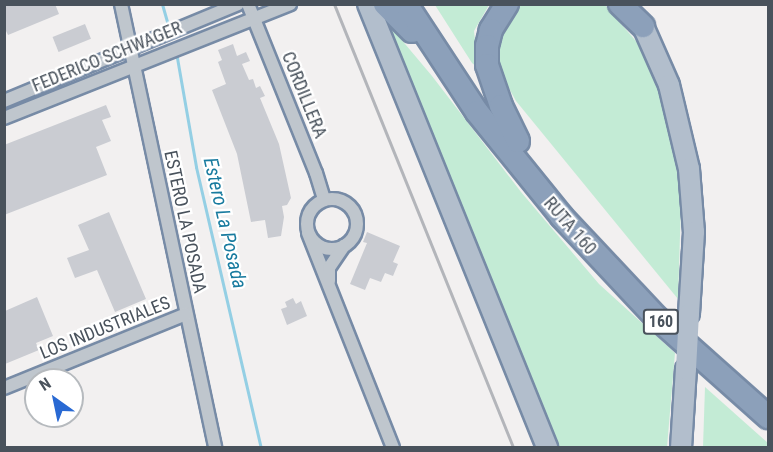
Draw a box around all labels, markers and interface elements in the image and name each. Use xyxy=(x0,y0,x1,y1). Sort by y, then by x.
street label: FEDERICO SCHWAGER xyxy=(29,17,185,97)
street label: CORDILLERA xyxy=(277,49,331,141)
street label: ESTERO LA POSADA xyxy=(159,149,211,295)
water label: Estero La Posada xyxy=(198,155,252,291)
street label: RUTA 160 xyxy=(539,193,601,259)
street label: LOS INDUSTRIALES xyxy=(37,292,173,364)
road number: 160 xyxy=(642,309,680,335)
north arrow xyxy=(24,368,84,428)
text: N xyxy=(36,374,54,395)

